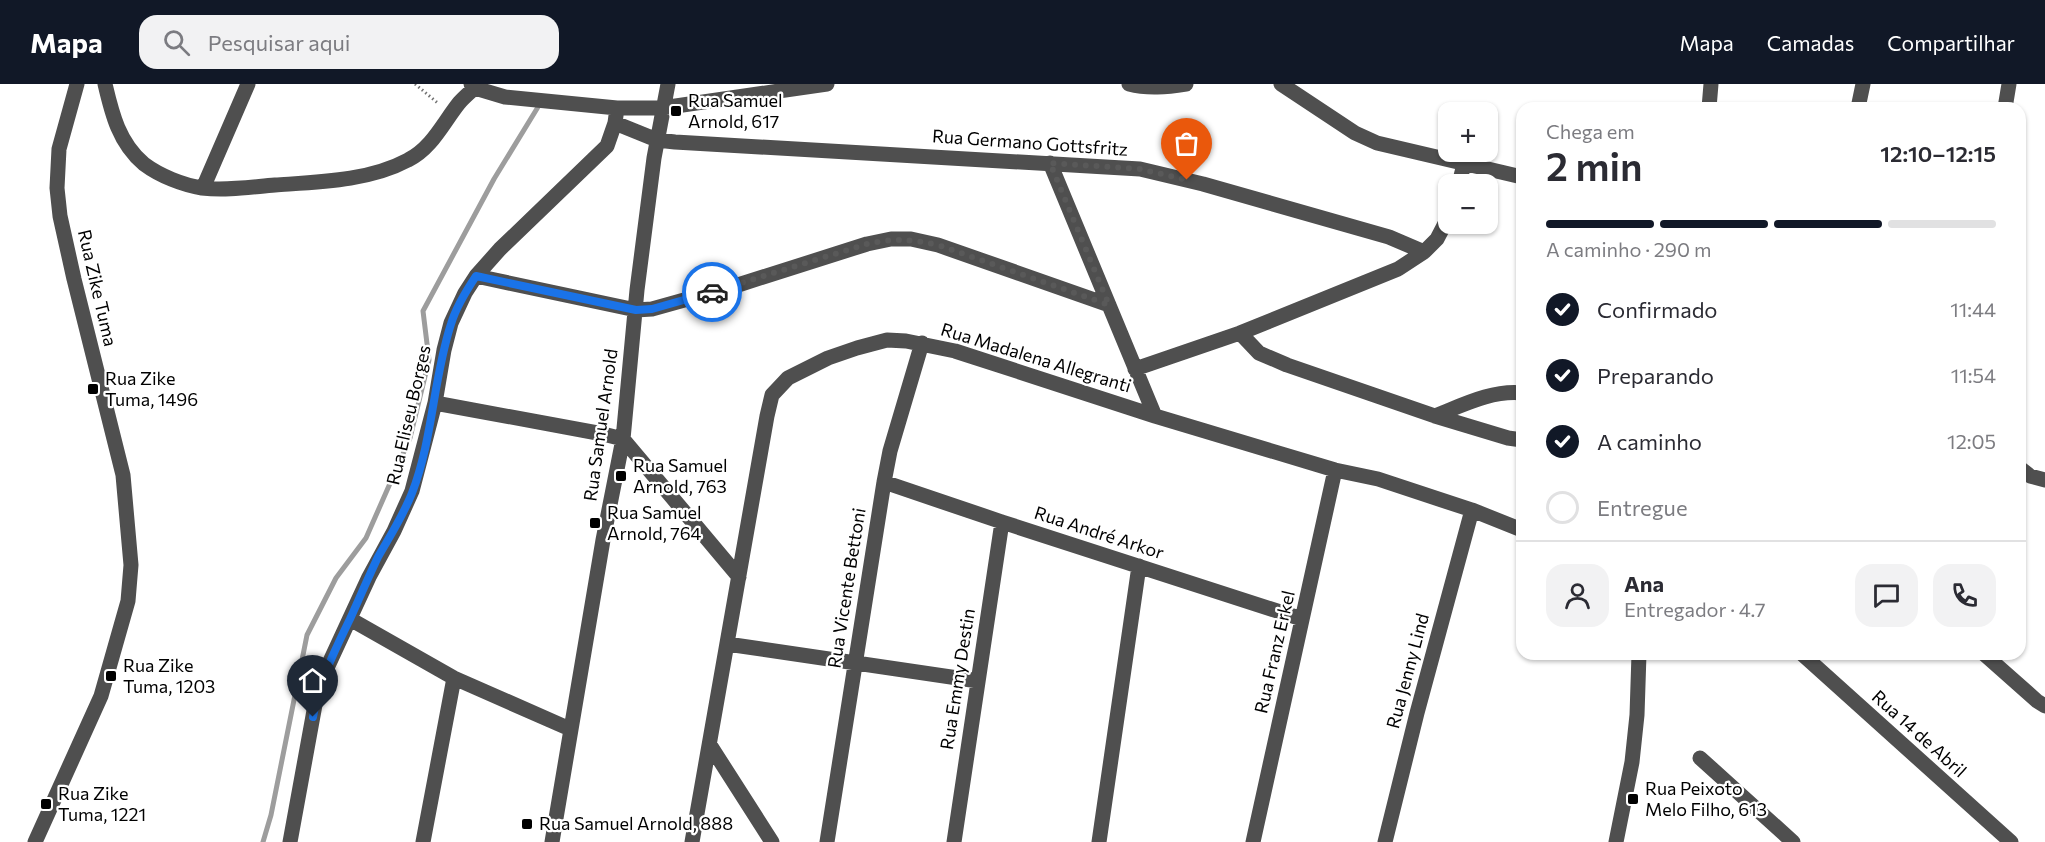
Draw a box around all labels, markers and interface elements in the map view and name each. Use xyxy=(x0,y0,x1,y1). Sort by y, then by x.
search box xyxy=(139,15,559,69)
text: Mapa xyxy=(30,25,103,59)
icon: search xyxy=(160,26,193,59)
text: Pesquisar aqui xyxy=(208,29,350,56)
text: Mapa xyxy=(1680,30,1734,55)
text: Camadas xyxy=(1767,30,1854,55)
text: Compartilhar xyxy=(1887,30,2015,55)
place label: Rua Samuel Arnold, 617 xyxy=(688,89,783,132)
map controls xyxy=(1438,102,1498,234)
button: + xyxy=(1438,102,1498,162)
marker: Rua Samuel Arnold, 617 xyxy=(669,104,683,118)
pin xyxy=(1161,118,1212,180)
text: Chega em xyxy=(1546,119,1635,143)
street label: Rua Germano Gottsfritz xyxy=(931,124,1129,160)
icon: bag xyxy=(1170,127,1203,160)
text: 12:10–12:15 xyxy=(1880,140,1996,167)
text: 2 min xyxy=(1546,141,1643,189)
button: − xyxy=(1438,174,1498,234)
street label: Rua Zike Tuma xyxy=(74,227,122,348)
text: A caminho · 290 m xyxy=(1546,237,1711,261)
courier xyxy=(682,262,742,322)
icon: car xyxy=(696,276,729,309)
icon: check xyxy=(1546,293,1579,326)
text: Confirmado xyxy=(1597,296,1718,323)
text: 11:44 xyxy=(1950,297,1996,321)
street label: Rua Madalena Allegranti xyxy=(938,318,1134,397)
street label: Rua Eliseu Borges xyxy=(381,343,435,487)
street label: Rua Samuel Arnold xyxy=(578,347,622,503)
icon: check xyxy=(1546,359,1579,392)
text: Preparando xyxy=(1597,362,1714,389)
text: 11:54 xyxy=(1951,363,1996,387)
place label: Rua Zike Tuma, 1496 xyxy=(105,367,198,410)
marker: Rua Zike Tuma, 1496 xyxy=(86,382,100,396)
icon: check xyxy=(1546,425,1579,458)
text: A caminho xyxy=(1597,428,1702,455)
text: 12:05 xyxy=(1947,429,1996,453)
place label: Rua Samuel Arnold, 763 xyxy=(633,454,728,497)
marker: Rua Samuel Arnold, 763 xyxy=(614,469,628,483)
text: Entregue xyxy=(1597,494,1688,521)
place label: Rua Samuel Arnold, 764 xyxy=(607,501,702,544)
street label: Rua André Arkor xyxy=(1032,501,1167,563)
street label: Rua Vicente Bettoni xyxy=(822,506,870,670)
marker: Rua Samuel Arnold, 764 xyxy=(588,516,602,530)
button: person xyxy=(1546,564,1609,627)
button: chat xyxy=(1855,564,1918,627)
button: phone xyxy=(1933,564,1996,627)
text: Ana xyxy=(1624,570,1664,597)
street label: Rua Franz Erkel xyxy=(1249,588,1299,715)
text: Entregador · 4.7 xyxy=(1624,597,1766,621)
street label: Rua Emmy Destin xyxy=(935,607,979,751)
street label: Rua Jenny Lind xyxy=(1381,611,1433,731)
place label: Rua Zike Tuma, 1203 xyxy=(123,654,215,697)
pin xyxy=(287,655,338,717)
icon: home xyxy=(296,664,329,697)
marker: Rua Zike Tuma, 1203 xyxy=(104,669,118,683)
street label: Rua 14 de Abril xyxy=(1868,685,1971,781)
place label: Rua Peixoto Melo Filho, 613 xyxy=(1645,777,1767,820)
place label: Rua Zike Tuma, 1221 xyxy=(58,782,146,825)
marker: Rua Peixoto Melo Filho, 613 xyxy=(1626,792,1640,806)
marker: Rua Zike Tuma, 1221 xyxy=(39,797,53,811)
place label: Rua Samuel Arnold, 888 xyxy=(539,812,733,834)
marker: Rua Samuel Arnold, 888 xyxy=(520,817,534,831)

